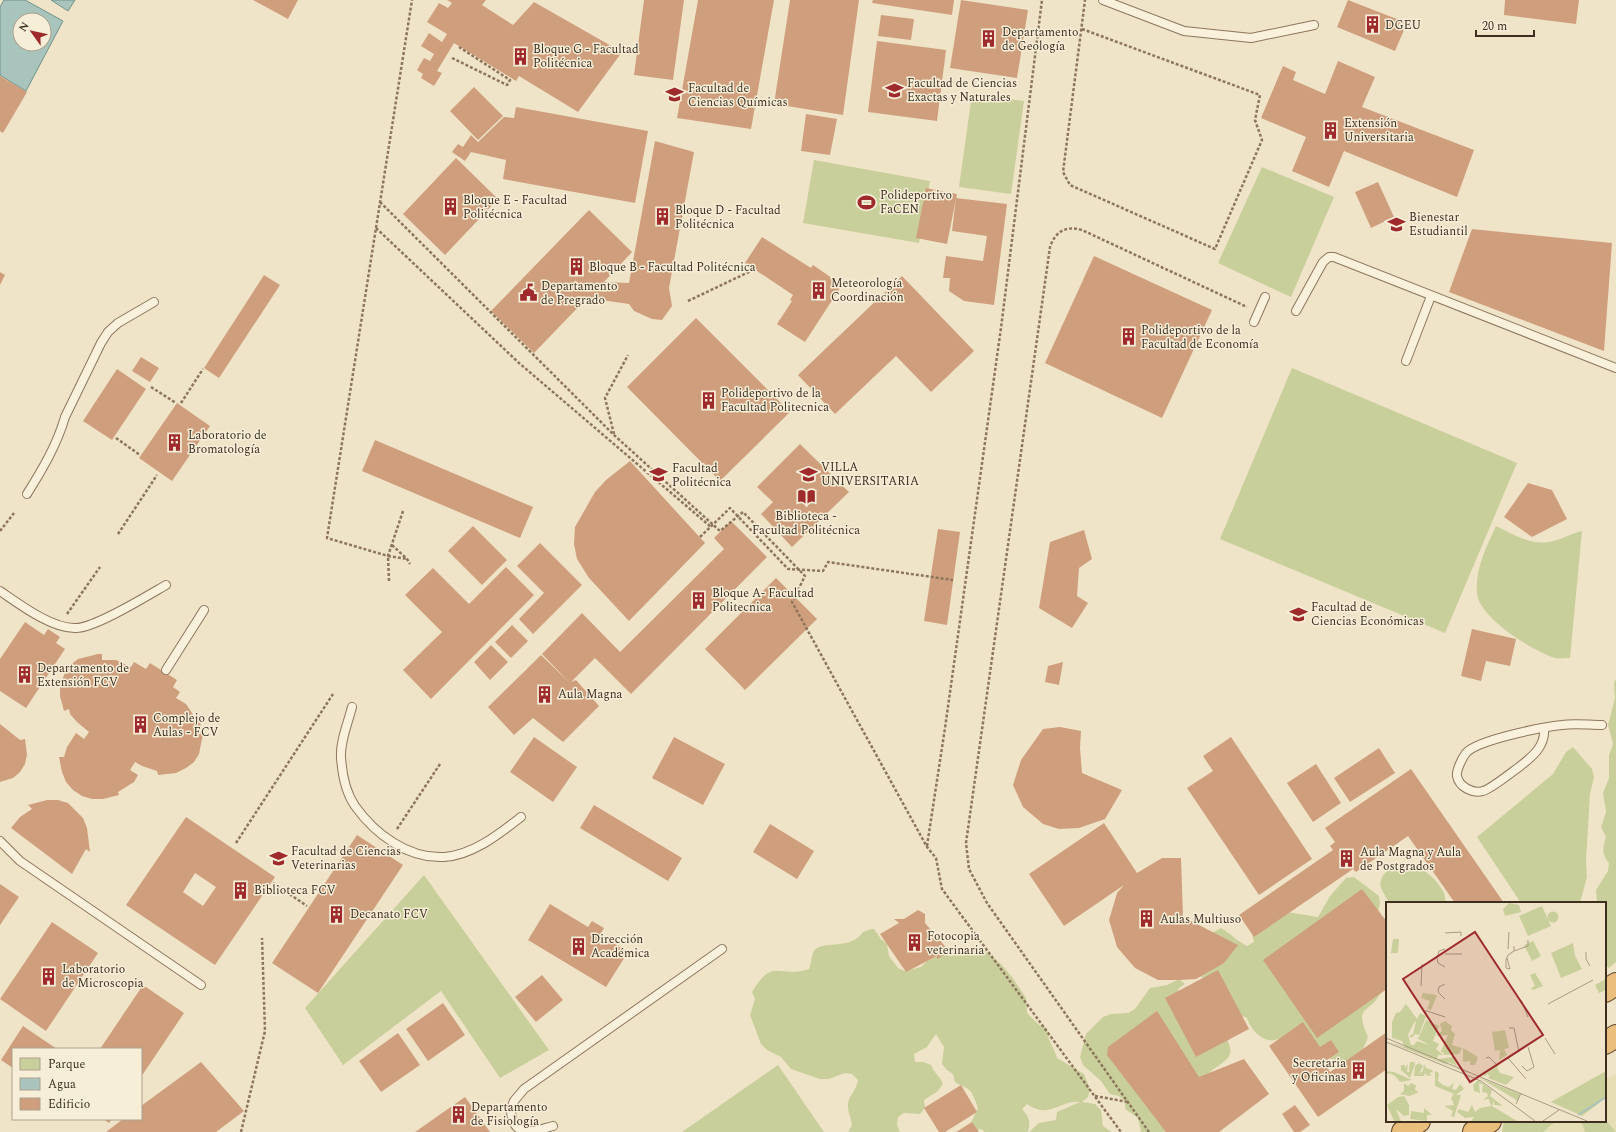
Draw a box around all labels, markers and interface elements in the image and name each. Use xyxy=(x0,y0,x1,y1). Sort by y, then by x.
north arrow xyxy=(12,12,52,52)
scale bar xyxy=(1476,12,1534,38)
building icon: DGEU xyxy=(1362,15,1382,35)
place label: DGEU xyxy=(1385,16,1421,35)
text: 20 m xyxy=(1482,17,1507,36)
text: N xyxy=(14,18,34,35)
place label: Departamento de Geología xyxy=(1002,23,1079,56)
building icon: Departamento de Geología xyxy=(979,29,999,49)
place label: Bloque G - Facultad Politécnica xyxy=(533,40,639,73)
building icon: Bloque G - Facultad Politécnica xyxy=(510,46,530,66)
place label: Facultad de Ciencias Exactas y Naturales xyxy=(907,74,1017,107)
place label: Facultad de Ciencias Químicas xyxy=(688,79,788,112)
school or university icon: Facultad de Ciencias Exactas y Naturales xyxy=(884,80,904,100)
school or university icon: Facultad de Ciencias Químicas xyxy=(665,85,685,105)
place label: Extensión Universitaria xyxy=(1344,114,1414,147)
building icon: Extensión Universitaria xyxy=(1321,120,1341,140)
place label: Polideportivo FaCEN xyxy=(880,186,952,219)
place label: Bloque E - Facultad Politécnica xyxy=(463,191,568,224)
sports icon: Polideportivo FaCEN xyxy=(857,192,877,212)
building icon: Bloque E - Facultad Politécnica xyxy=(440,197,460,217)
place label: Bloque D - Facultad Politécnica xyxy=(675,201,781,234)
building icon: Bloque D - Facultad Politécnica xyxy=(652,207,672,227)
place label: Bienestar Estudiantil xyxy=(1409,208,1468,241)
school or university icon: Bienestar Estudiantil xyxy=(1386,214,1406,234)
building icon: Bloque B - Facultad Politécnica xyxy=(566,257,586,277)
place label: Bloque B - Facultad Politécnica xyxy=(589,258,756,277)
place label: Meteorología Coordinación xyxy=(831,274,904,307)
place label: Departamento de Pregrado xyxy=(541,277,618,310)
building icon: Meteorología Coordinación xyxy=(808,280,828,300)
public building icon: Departamento de Pregrado xyxy=(518,283,538,303)
place label: Polideportivo de la Facultad de Economía xyxy=(1141,321,1259,354)
building icon: Polideportivo de la Facultad de Economía xyxy=(1118,327,1138,347)
place label: Polideportivo de la Facultad Politecnica xyxy=(721,384,829,417)
building icon: Polideportivo de la Facultad Politecnica xyxy=(698,390,718,410)
place label: Laboratorio de Bromatología xyxy=(188,426,267,459)
building icon: Laboratorio de Bromatología xyxy=(165,432,185,452)
place label: VILLA UNIVERSITARIA xyxy=(821,458,919,491)
place label: Facultad Politécnica xyxy=(672,459,731,492)
school or university icon: VILLA UNIVERSITARIA xyxy=(798,464,818,484)
school or university icon: Facultad Politécnica xyxy=(649,465,669,485)
library icon: Biblioteca - Facultad Politécnica xyxy=(796,487,816,507)
place label: Biblioteca - Facultad Politécnica xyxy=(752,507,860,540)
place label: Bloque A- Facultad Politecnica xyxy=(712,584,814,617)
building icon: Bloque A- Facultad Politecnica xyxy=(689,590,709,610)
place label: Facultad de Ciencias Económicas xyxy=(1311,598,1424,631)
school or university icon: Facultad de Ciencias Económicas xyxy=(1288,604,1308,624)
place label: Departamento de Extensión FCV xyxy=(37,659,129,692)
building icon: Departamento de Extensión FCV xyxy=(14,665,34,685)
building icon: Aula Magna xyxy=(535,684,555,704)
place label: Aula Magna xyxy=(558,685,623,704)
place label: Complejo de Aulas - FCV xyxy=(153,709,221,742)
building icon: Complejo de Aulas - FCV xyxy=(130,715,150,735)
place label: Facultad de Ciencias Veterinarias xyxy=(291,842,401,875)
place label: Aula Magna y Aula de Postgrados xyxy=(1360,843,1461,876)
school or university icon: Facultad de Ciencias Veterinarias xyxy=(268,848,288,868)
building icon: Aula Magna y Aula de Postgrados xyxy=(1337,849,1357,869)
building icon: Biblioteca FCV xyxy=(231,880,251,900)
place label: Biblioteca FCV xyxy=(254,881,336,900)
inset map xyxy=(1386,902,1606,1122)
building icon: Decanato FCV xyxy=(327,904,347,924)
place label: Decanato FCV xyxy=(350,905,428,924)
building icon: Aulas Multiuso xyxy=(1137,909,1157,929)
place label: Aulas Multiuso xyxy=(1160,910,1241,929)
place label: Fotocopia veterinaria xyxy=(926,927,984,960)
place label: Dirección Académica xyxy=(591,930,650,963)
building icon: Fotocopia veterinaria xyxy=(904,933,924,953)
building icon: Dirección Académica xyxy=(568,936,588,956)
place label: Laboratorio de Microscopia xyxy=(62,960,144,993)
building icon: Laboratorio de Microscopia xyxy=(39,966,59,986)
legend xyxy=(12,1048,142,1120)
place label: Secretaria y Oficinas xyxy=(1291,1054,1346,1087)
text: Parque xyxy=(48,1055,85,1074)
building icon: Secretaria y Oficinas xyxy=(1349,1060,1369,1080)
text: Agua xyxy=(48,1075,76,1094)
text: Edificio xyxy=(48,1095,90,1114)
place label: Departamento de Fisiología xyxy=(471,1098,548,1131)
building icon: Departamento de Fisiología xyxy=(448,1104,468,1124)

